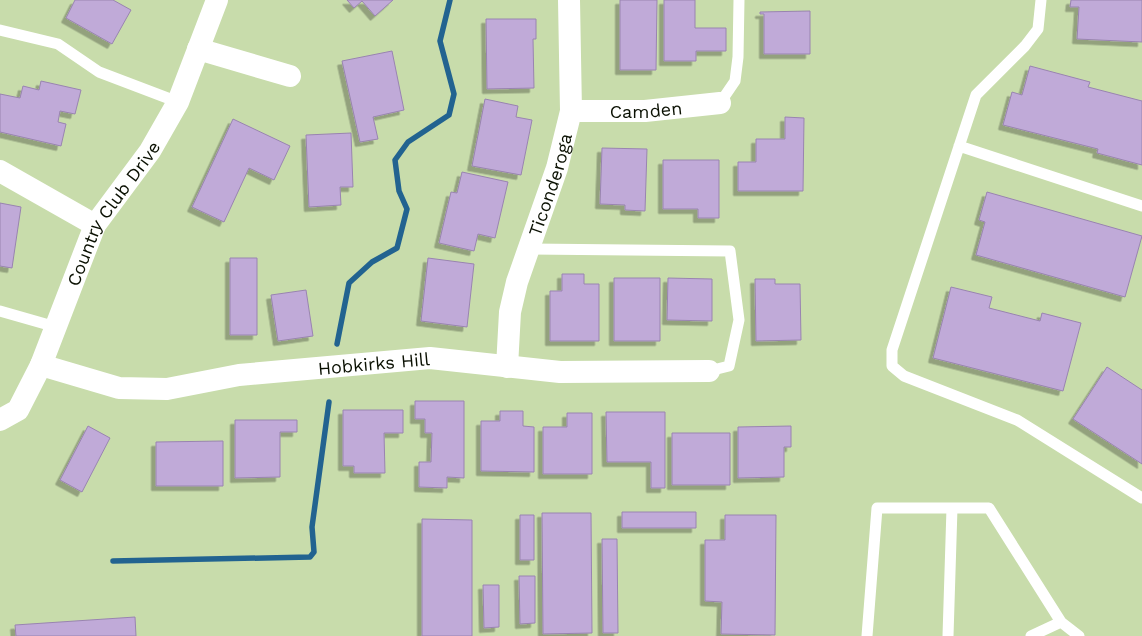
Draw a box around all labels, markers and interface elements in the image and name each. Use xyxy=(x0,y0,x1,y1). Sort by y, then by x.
street label: Camden xyxy=(610,97,683,122)
street label: Ticonderoga xyxy=(524,131,576,239)
street label: Country Club Drive xyxy=(62,137,164,289)
street label: Hobkirks Hill xyxy=(317,348,431,378)

